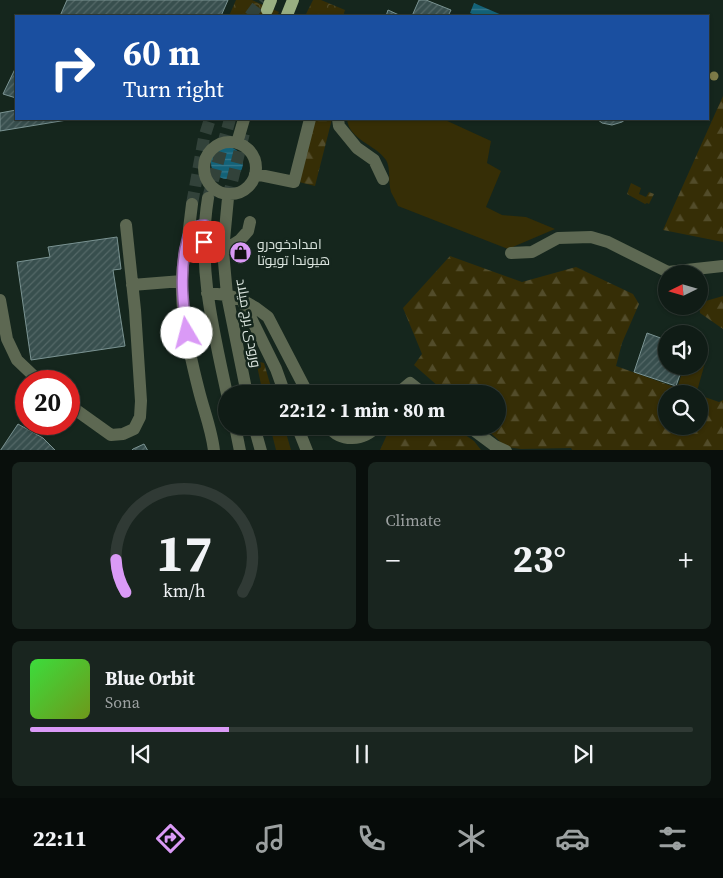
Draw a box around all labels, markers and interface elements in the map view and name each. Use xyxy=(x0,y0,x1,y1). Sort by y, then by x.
text: 60 m xyxy=(123,29,200,77)
icon: right xyxy=(40,35,105,100)
text: Turn right xyxy=(123,74,224,104)
pin xyxy=(183,221,225,263)
icon: arrive xyxy=(190,228,218,256)
place label: امدادخودرو هیوندا تویوتا xyxy=(257,234,330,270)
shop icon: امدادخودرو هیوندا تویوتا xyxy=(229,240,253,264)
north arrow xyxy=(658,265,708,315)
map controls xyxy=(658,265,708,435)
street label: ورودی برج میلاد xyxy=(231,277,267,369)
position arrow xyxy=(160,306,212,358)
button: sound xyxy=(658,325,708,375)
speed limit sign: 20 xyxy=(15,370,80,435)
button: search xyxy=(658,385,708,435)
text: 22:12 · 1 min · 80 m xyxy=(279,397,445,423)
text: Climate xyxy=(386,509,441,531)
text: 17 xyxy=(156,517,212,588)
text: 23° xyxy=(512,533,566,585)
text: − xyxy=(386,541,400,579)
text: + xyxy=(678,541,693,579)
text: km/h xyxy=(162,578,205,603)
text: Blue Orbit xyxy=(105,665,195,691)
text: Sona xyxy=(105,691,140,713)
icon: previous xyxy=(127,740,155,768)
icon: pause xyxy=(348,740,376,768)
icon: next xyxy=(569,740,597,768)
icon: directions xyxy=(153,821,188,856)
icon: music xyxy=(253,821,288,856)
icon: phone xyxy=(354,821,389,856)
icon: climate xyxy=(454,821,489,856)
icon: car xyxy=(555,821,590,856)
icon: filters xyxy=(655,821,690,856)
text: 22:11 xyxy=(33,823,87,853)

